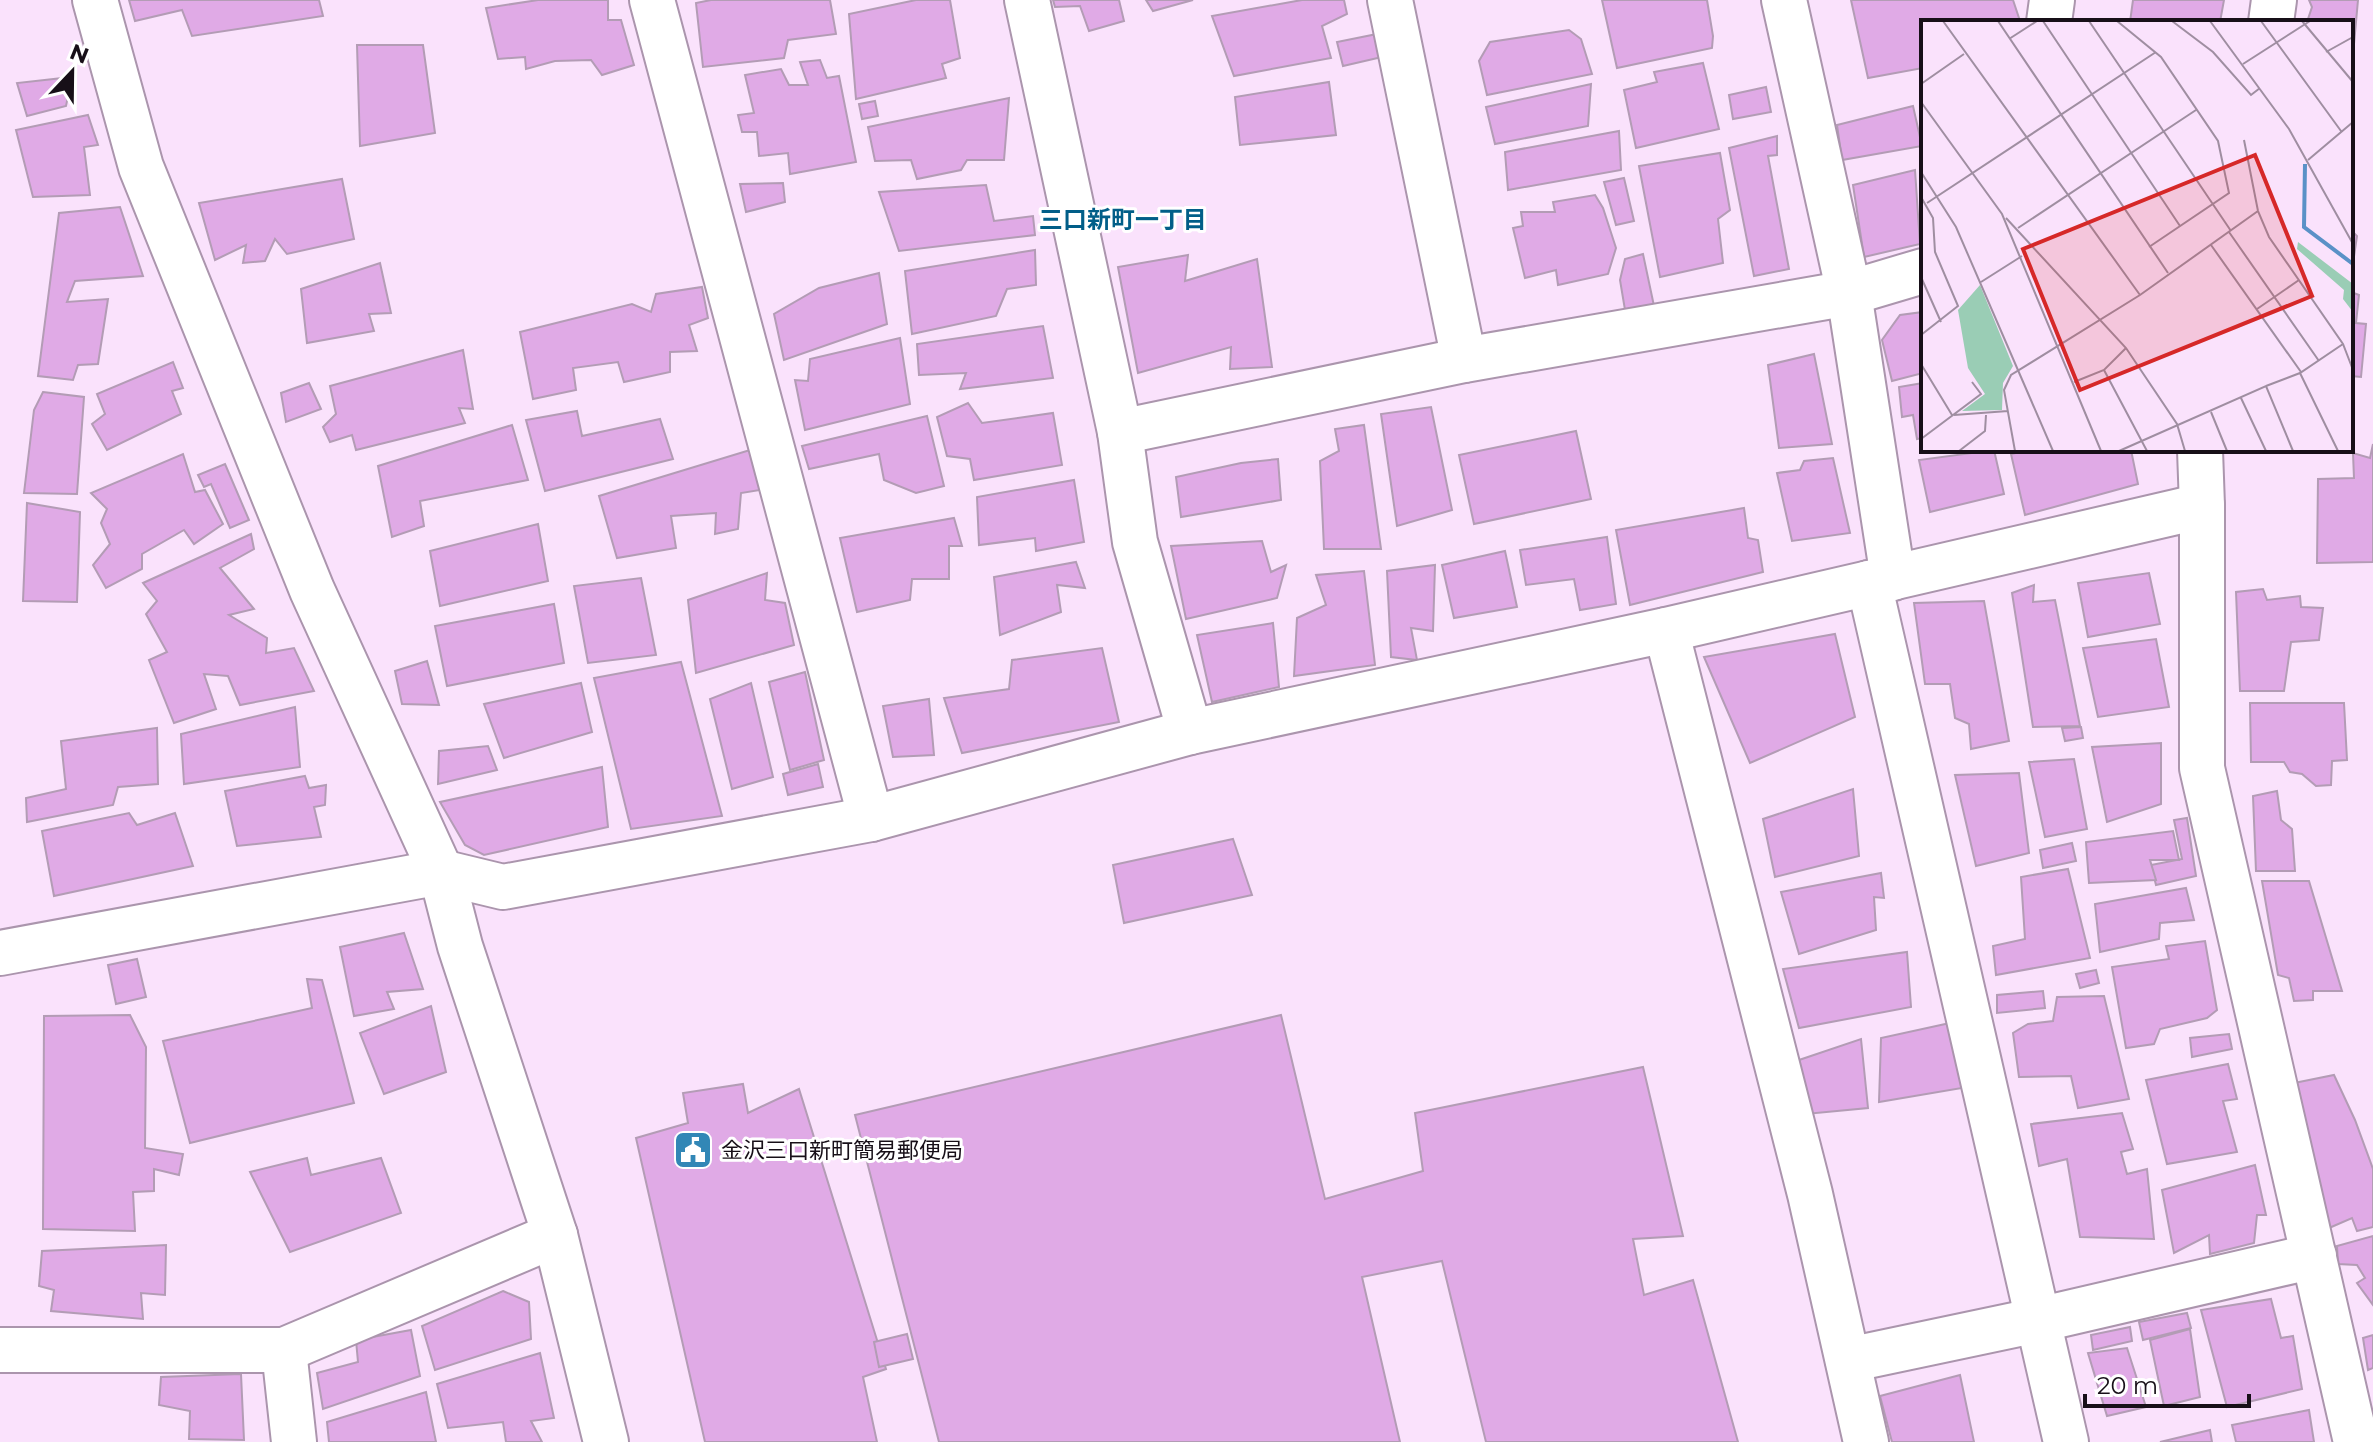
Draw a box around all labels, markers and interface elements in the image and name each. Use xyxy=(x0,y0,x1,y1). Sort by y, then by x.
inset map xyxy=(1921,20,2353,452)
north arrow xyxy=(32,32,112,112)
text: N xyxy=(66,38,93,70)
district label: 三口新町一丁目 xyxy=(1039,205,1207,234)
public building icon: 金沢三口新町簡易郵便局 xyxy=(672,1129,714,1171)
place label: 金沢三口新町簡易郵便局 xyxy=(721,1137,963,1164)
scale bar xyxy=(2085,1358,2249,1408)
text: 20 m xyxy=(2097,1371,2158,1400)

